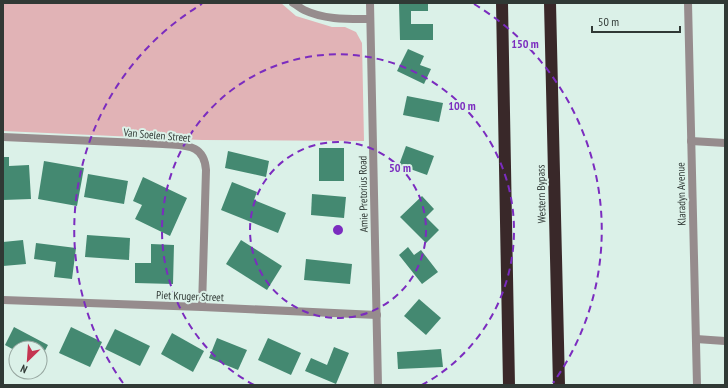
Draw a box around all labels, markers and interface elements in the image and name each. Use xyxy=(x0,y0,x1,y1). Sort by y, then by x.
scale bar xyxy=(592,8,680,34)
text: 50 m xyxy=(598,14,619,29)
text: 150 m xyxy=(511,36,539,51)
text: 100 m xyxy=(448,98,476,113)
street label: Van Soelen Street xyxy=(122,125,191,145)
street label: Amie Pretorius Road xyxy=(355,155,371,232)
text: 50 m xyxy=(389,160,411,175)
street label: Klaradyn Avenue xyxy=(673,162,689,226)
street label: Western Bypass xyxy=(533,164,549,224)
centre of rings xyxy=(331,223,345,237)
street label: Piet Kruger Street xyxy=(156,288,224,304)
north arrow xyxy=(8,340,48,380)
text: N xyxy=(18,361,29,377)

